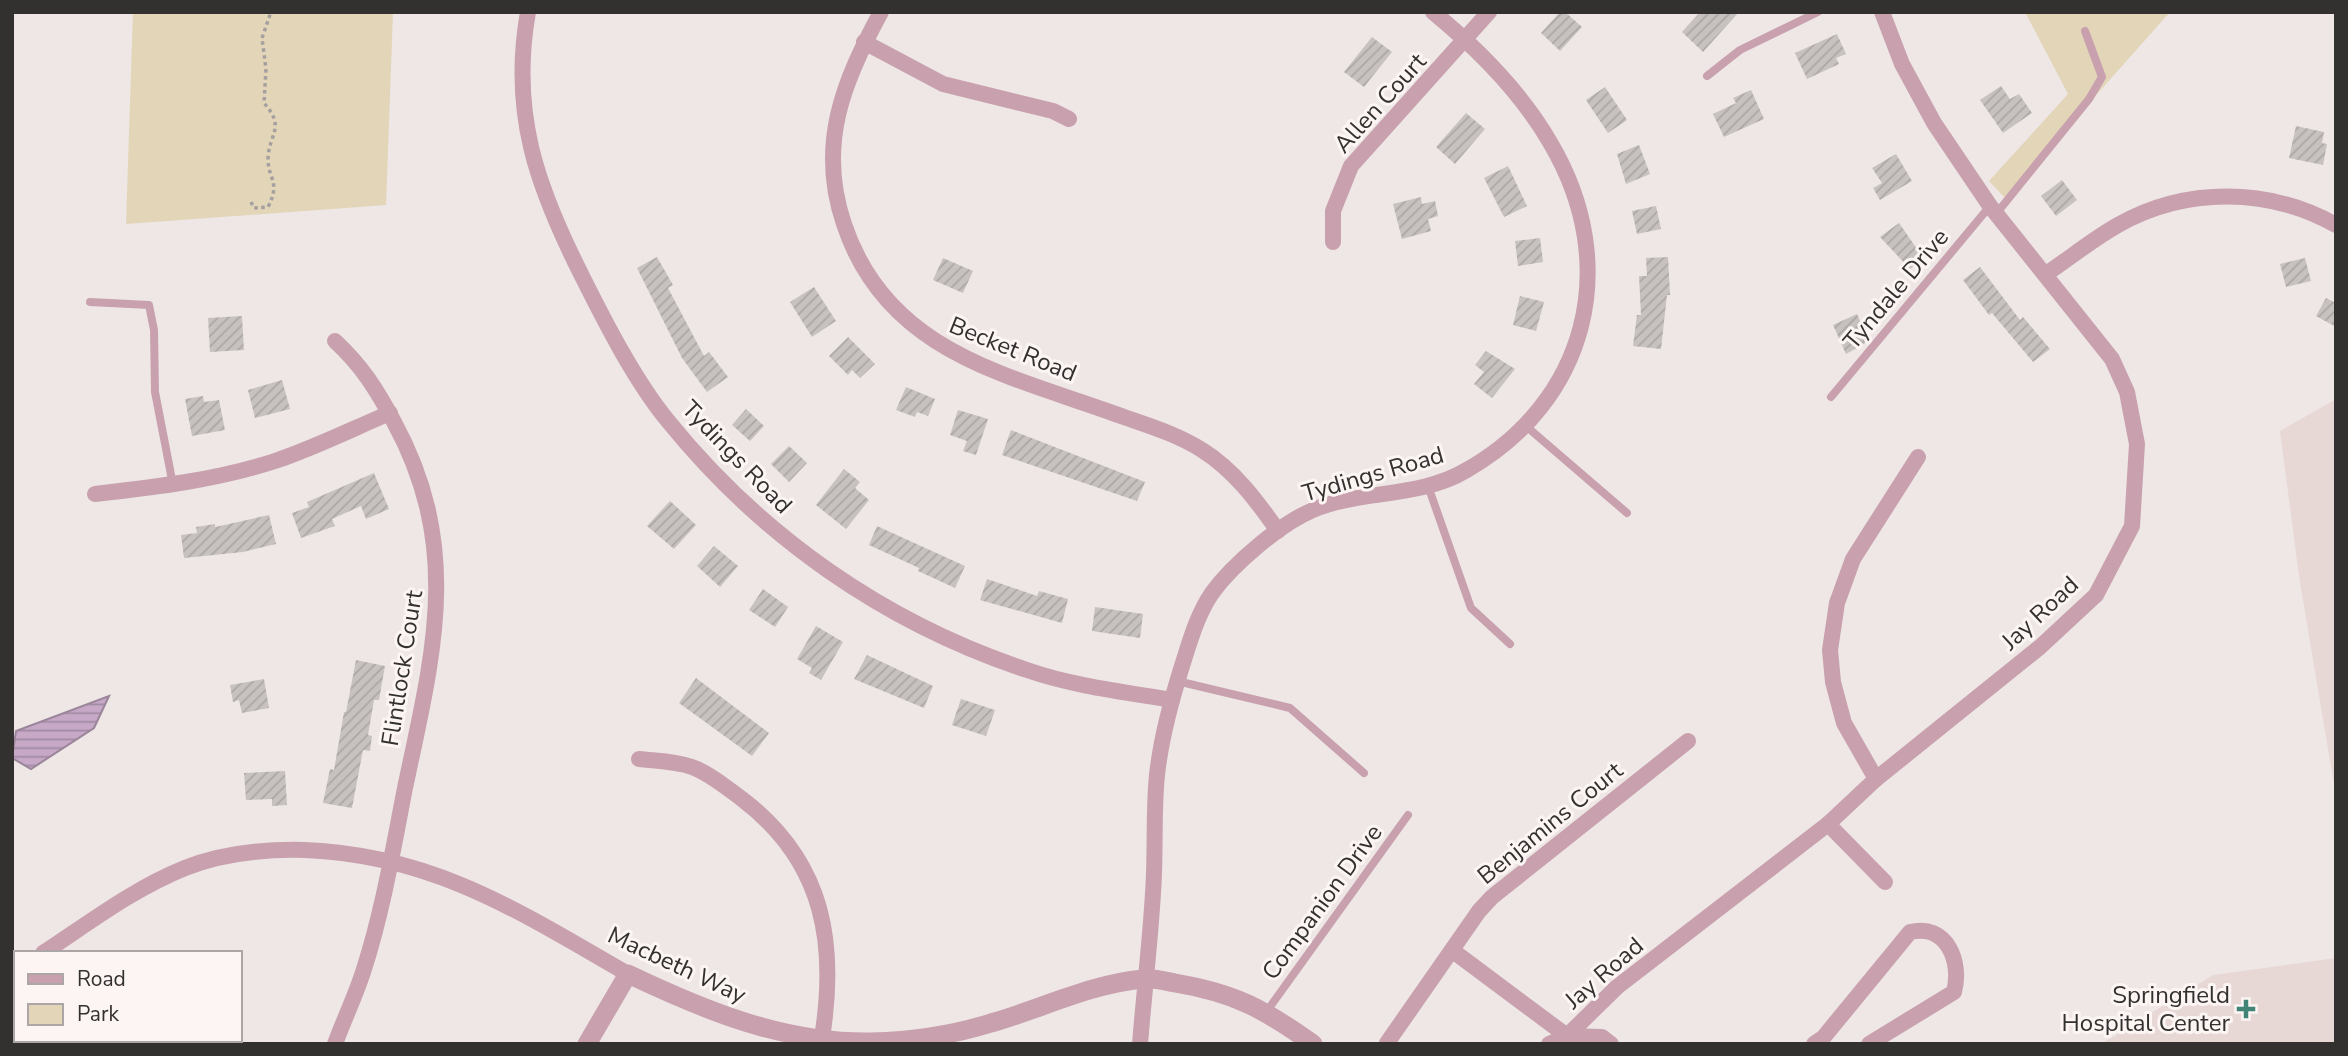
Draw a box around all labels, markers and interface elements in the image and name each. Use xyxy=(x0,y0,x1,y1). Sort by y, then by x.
street label: Allen Court xyxy=(1327,46,1434,160)
street label: Tyndale Drive xyxy=(1836,222,1956,356)
street label: Becket Road xyxy=(944,309,1082,389)
street label: Tydings Road xyxy=(675,393,799,521)
street label: Tydings Road xyxy=(1298,439,1448,509)
street label: Jay Road xyxy=(1994,569,2086,658)
street label: Flintlock Court xyxy=(374,587,430,748)
street label: Benjamins Court xyxy=(1471,754,1630,892)
street label: Companion Drive xyxy=(1255,818,1389,986)
street label: Macbeth Way xyxy=(603,919,752,1011)
street label: Jay Road xyxy=(1557,930,1650,1017)
legend xyxy=(14,951,242,1042)
text: Road xyxy=(77,965,126,993)
place label: Springfield Hospital Center xyxy=(2062,979,2230,1039)
marker: Springfield Hospital Center xyxy=(2236,999,2256,1019)
text: Park xyxy=(77,1000,119,1028)

